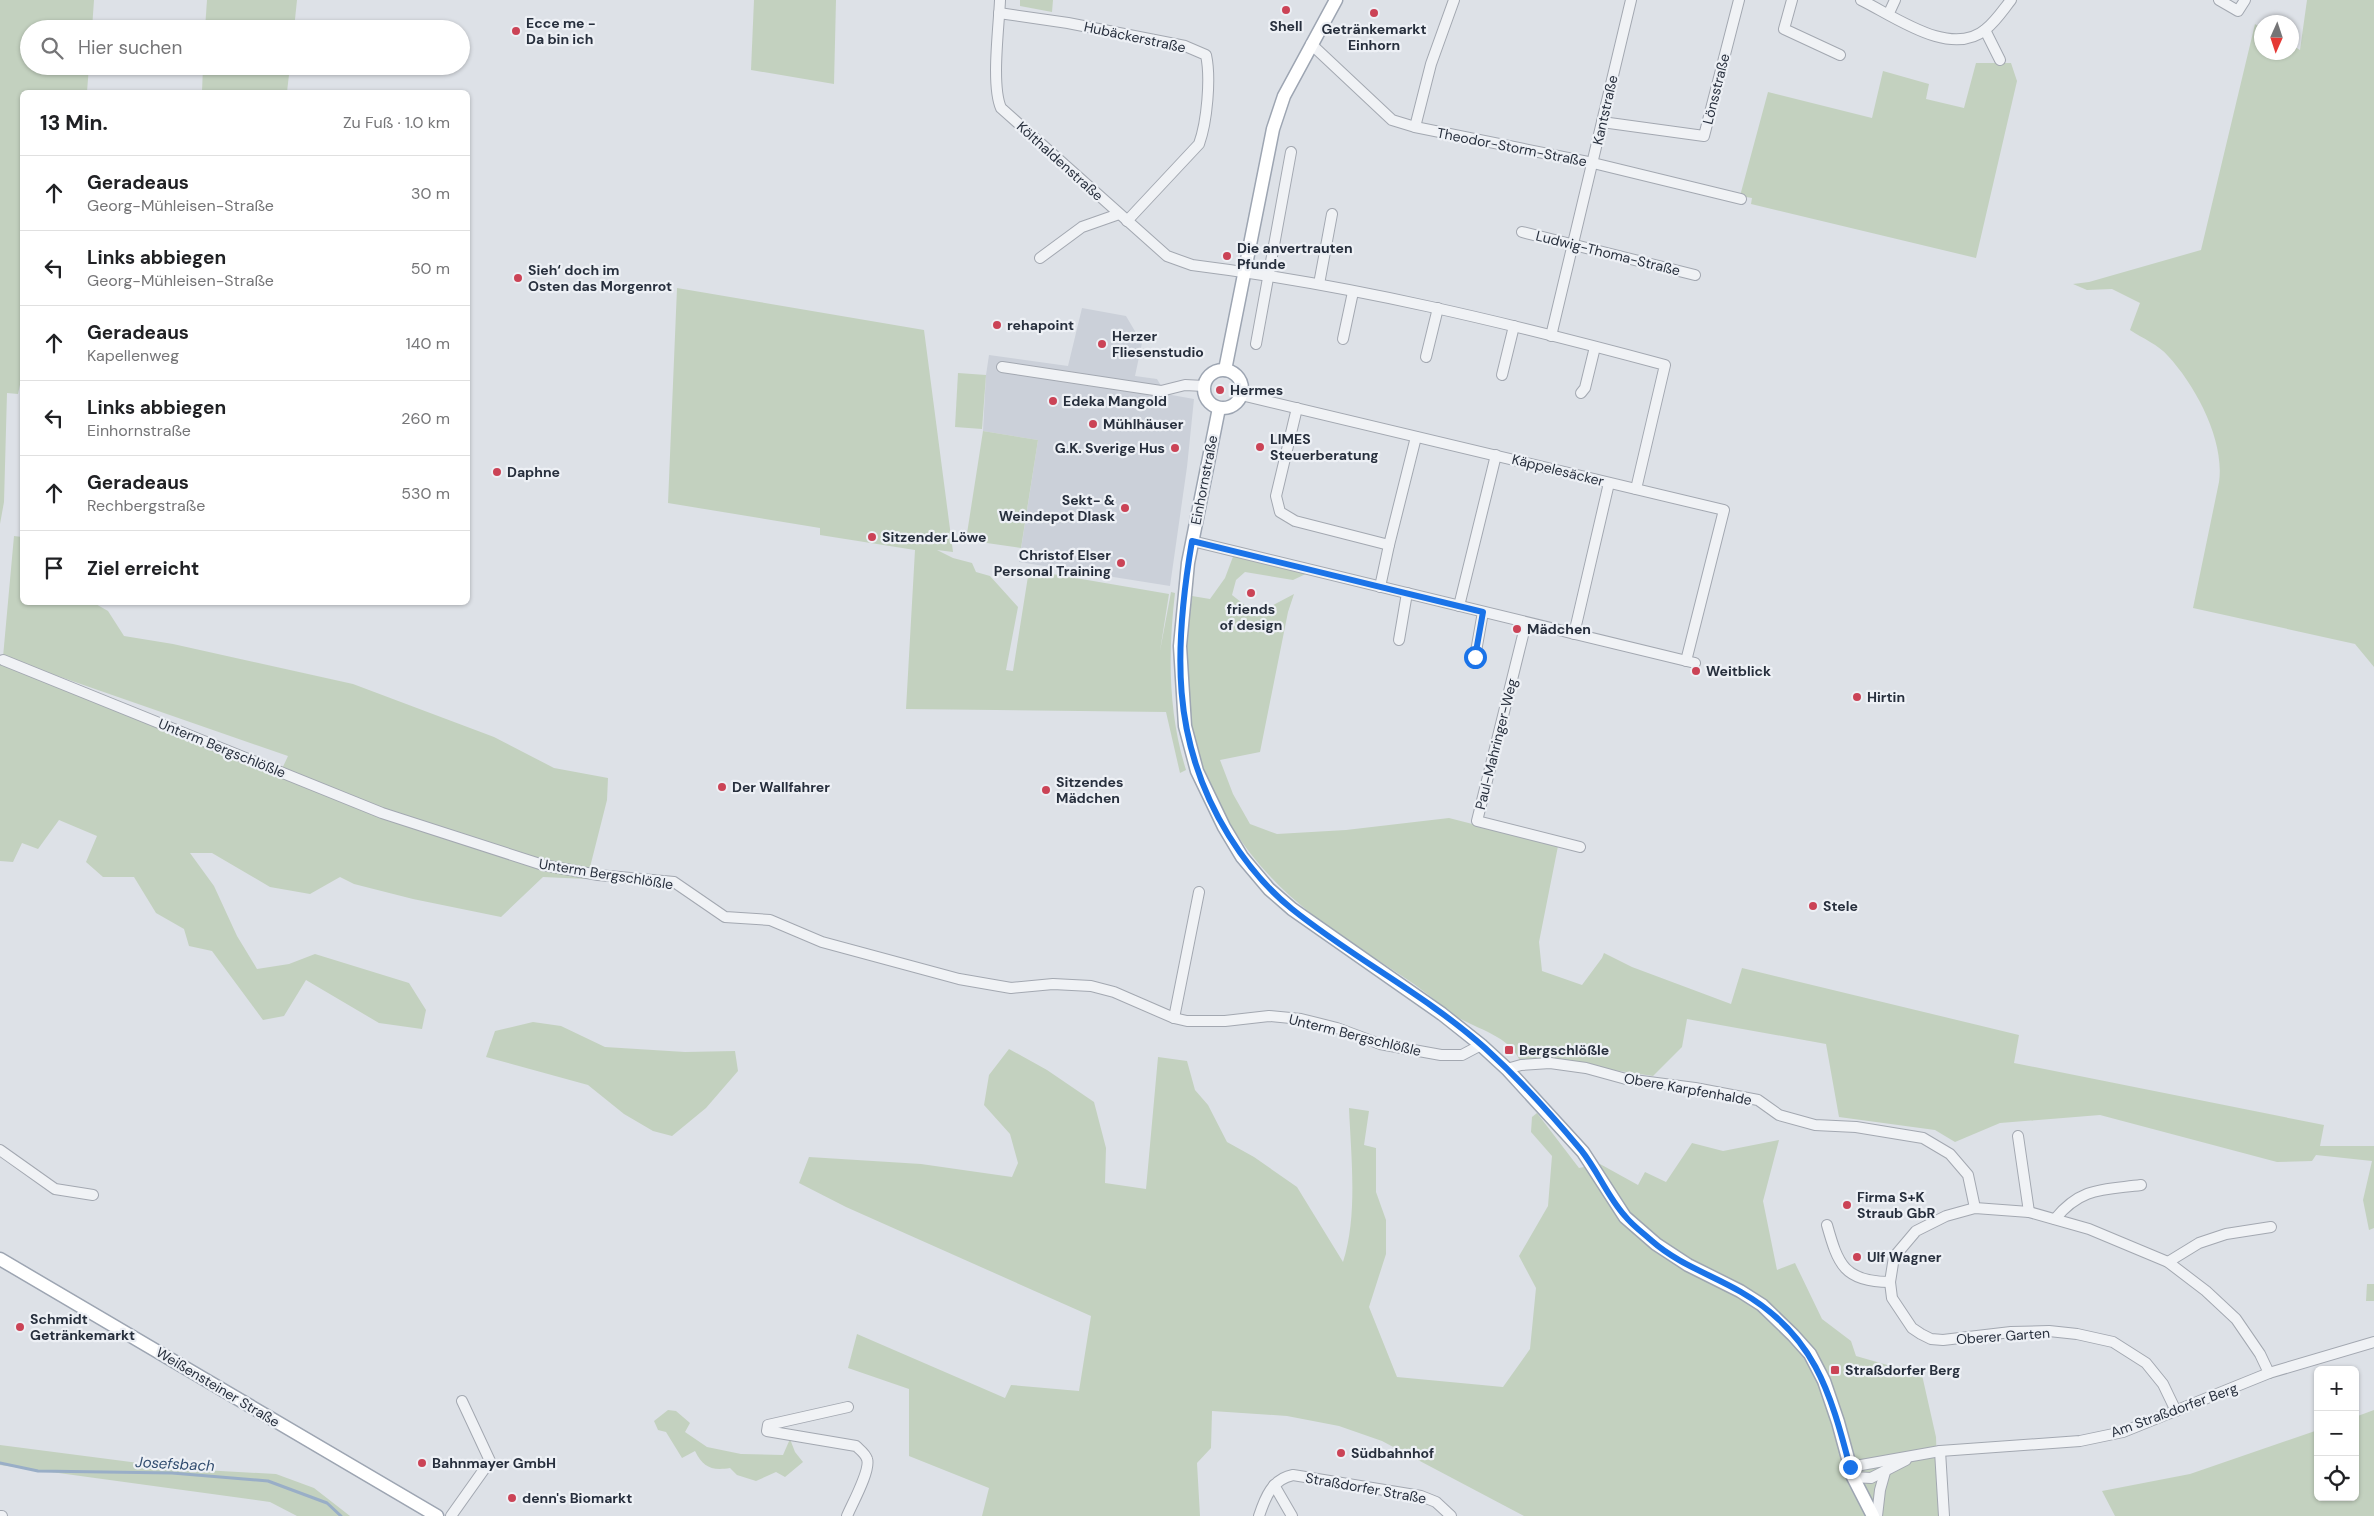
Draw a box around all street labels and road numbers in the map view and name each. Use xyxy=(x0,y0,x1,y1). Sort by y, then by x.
street label: Hubäckerstraße xyxy=(1082,17,1188,57)
street label: Lönsstraße xyxy=(1699,52,1734,126)
street label: Kantstraße xyxy=(1588,73,1622,147)
street label: Költhaldenstraße xyxy=(1013,117,1107,205)
street label: Theodor-Storm-Straße xyxy=(1436,124,1589,170)
street label: Ludwig-Thoma-Straße xyxy=(1534,226,1682,280)
street label: Einhornstraße xyxy=(1186,434,1222,526)
street label: Käppelesäcker xyxy=(1510,450,1606,490)
street label: Paul-Mahringer-Weg xyxy=(1471,676,1521,811)
street label: Unterm Bergschlößle xyxy=(156,714,288,782)
street label: Unterm Bergschlößle xyxy=(537,854,675,894)
street label: Unterm Bergschlößle xyxy=(1287,1010,1423,1060)
street label: Obere Karpfenhalde xyxy=(1623,1069,1753,1109)
street label: Oberer Garten xyxy=(1955,1324,2051,1348)
street label: Weißensteiner Straße xyxy=(153,1343,283,1431)
street label: Am Straßdorfer Berg xyxy=(2108,1379,2240,1441)
street label: Straßdorfer Straße xyxy=(1304,1469,1428,1508)

